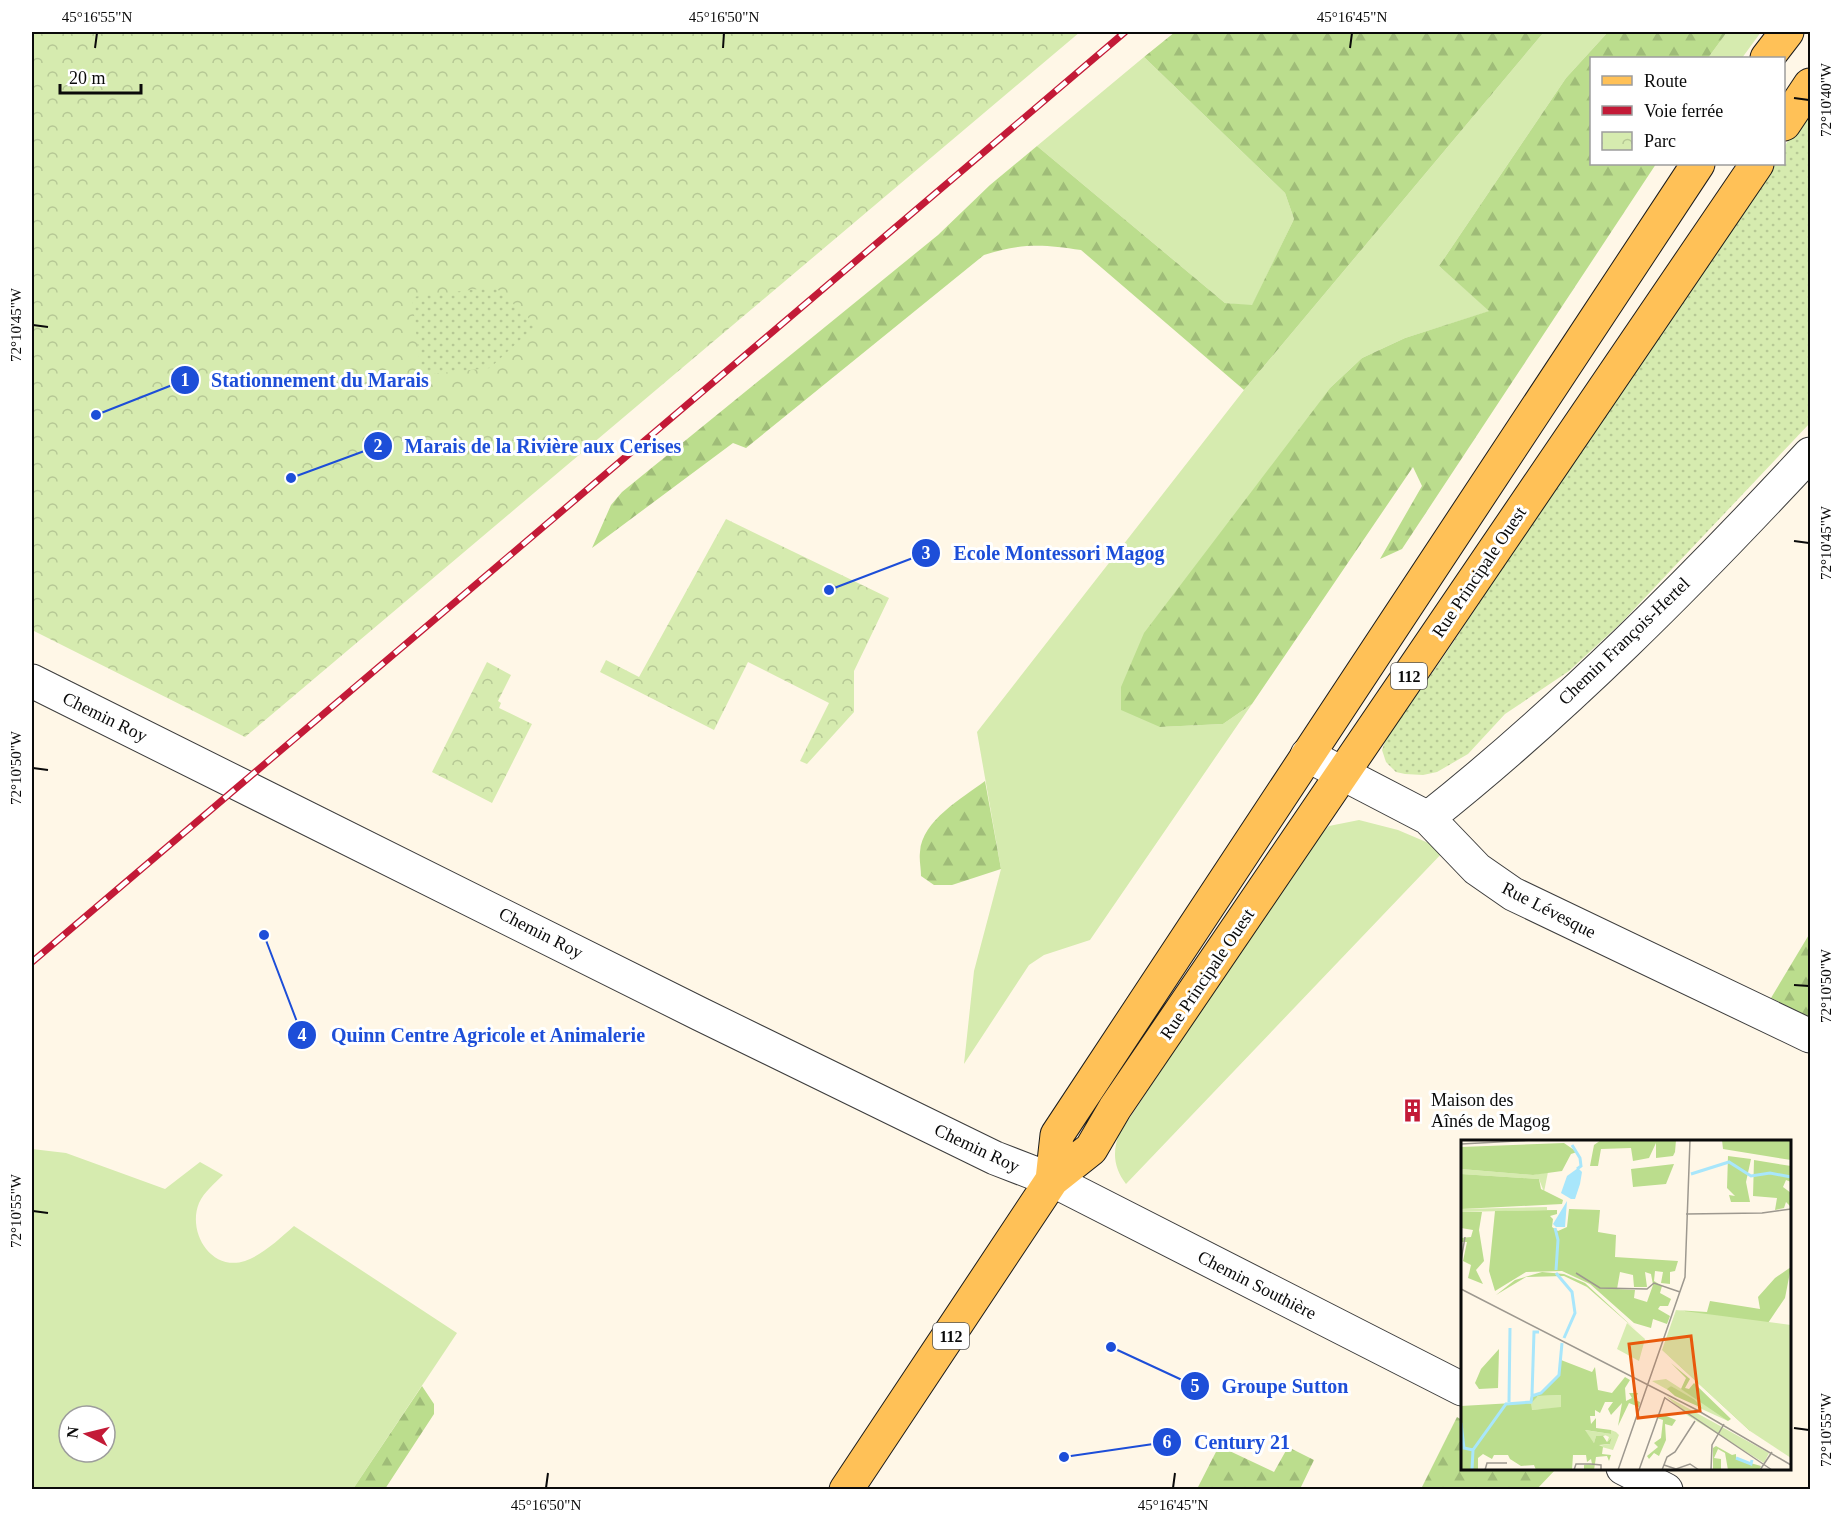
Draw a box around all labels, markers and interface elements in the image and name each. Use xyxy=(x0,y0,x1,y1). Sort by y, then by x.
text: 45°16'55"N xyxy=(62,9,132,25)
text: 45°16'50"N xyxy=(689,9,759,25)
text: 45°16'45"N xyxy=(1317,9,1387,25)
scale bar xyxy=(60,57,141,95)
legend xyxy=(1590,57,1785,165)
text: 72°10'40"W xyxy=(1818,62,1834,137)
text: 20 m xyxy=(69,68,106,88)
text: Route xyxy=(1644,71,1687,91)
text: Voie ferrée xyxy=(1644,101,1723,121)
text: Parc xyxy=(1644,131,1676,151)
text: 72°10'45"W xyxy=(8,287,24,362)
callout: Stationnement du Marais xyxy=(170,361,441,399)
text: Stationnement du Marais xyxy=(211,369,429,391)
text: 1 xyxy=(181,370,190,390)
callout: Marais de la Rivière aux Cerises xyxy=(363,427,694,465)
text: Marais de la Rivière aux Cerises xyxy=(405,435,682,457)
text: 2 xyxy=(374,436,383,456)
street label: Rue Principale Ouest xyxy=(1428,503,1530,641)
text: 72°10'45"W xyxy=(1818,505,1834,580)
callout: Ecole Montessori Magog xyxy=(911,534,1176,572)
text: Ecole Montessori Magog xyxy=(953,542,1165,565)
text: 3 xyxy=(922,543,931,563)
street label: Chemin François-Hertel xyxy=(1554,573,1694,709)
road number: 112 xyxy=(1391,663,1427,689)
street label: Chemin Roy xyxy=(59,688,151,746)
text: 72°10'50"W xyxy=(8,730,24,805)
street label: Rue Lévesque xyxy=(1499,878,1599,942)
street label: Chemin Roy xyxy=(496,903,586,963)
street label: Rue Principale Ouest xyxy=(1156,905,1258,1043)
text: 72°10'50"W xyxy=(1818,948,1834,1023)
callout: Quinn Centre Agricole et Animalerie xyxy=(287,1016,658,1054)
text: Quinn Centre Agricole et Animalerie xyxy=(331,1024,645,1047)
text: 4 xyxy=(298,1025,307,1045)
place label: Maison des Aînés de Magog xyxy=(1431,1090,1550,1131)
building icon: Maison des Aînés de Magog xyxy=(1400,1097,1426,1123)
street label: Chemin Roy xyxy=(931,1120,1023,1176)
inset map xyxy=(1461,1140,1791,1470)
text: 72°10'55"W xyxy=(8,1173,24,1248)
street label: Chemin Southière xyxy=(1194,1246,1320,1324)
road number: 112 xyxy=(933,1323,969,1349)
callout: Groupe Sutton xyxy=(1180,1367,1361,1405)
text: Groupe Sutton xyxy=(1222,1375,1348,1398)
text: 5 xyxy=(1191,1376,1200,1396)
text: 72°10'55"W xyxy=(1818,1392,1834,1467)
north arrow xyxy=(57,1404,117,1464)
callout: Century 21 xyxy=(1152,1423,1302,1461)
text: N xyxy=(63,1425,82,1439)
text: Century 21 xyxy=(1194,1431,1290,1454)
text: 6 xyxy=(1163,1432,1172,1452)
text: 45°16'50"N xyxy=(511,1497,581,1513)
text: 45°16'45"N xyxy=(1138,1497,1208,1513)

